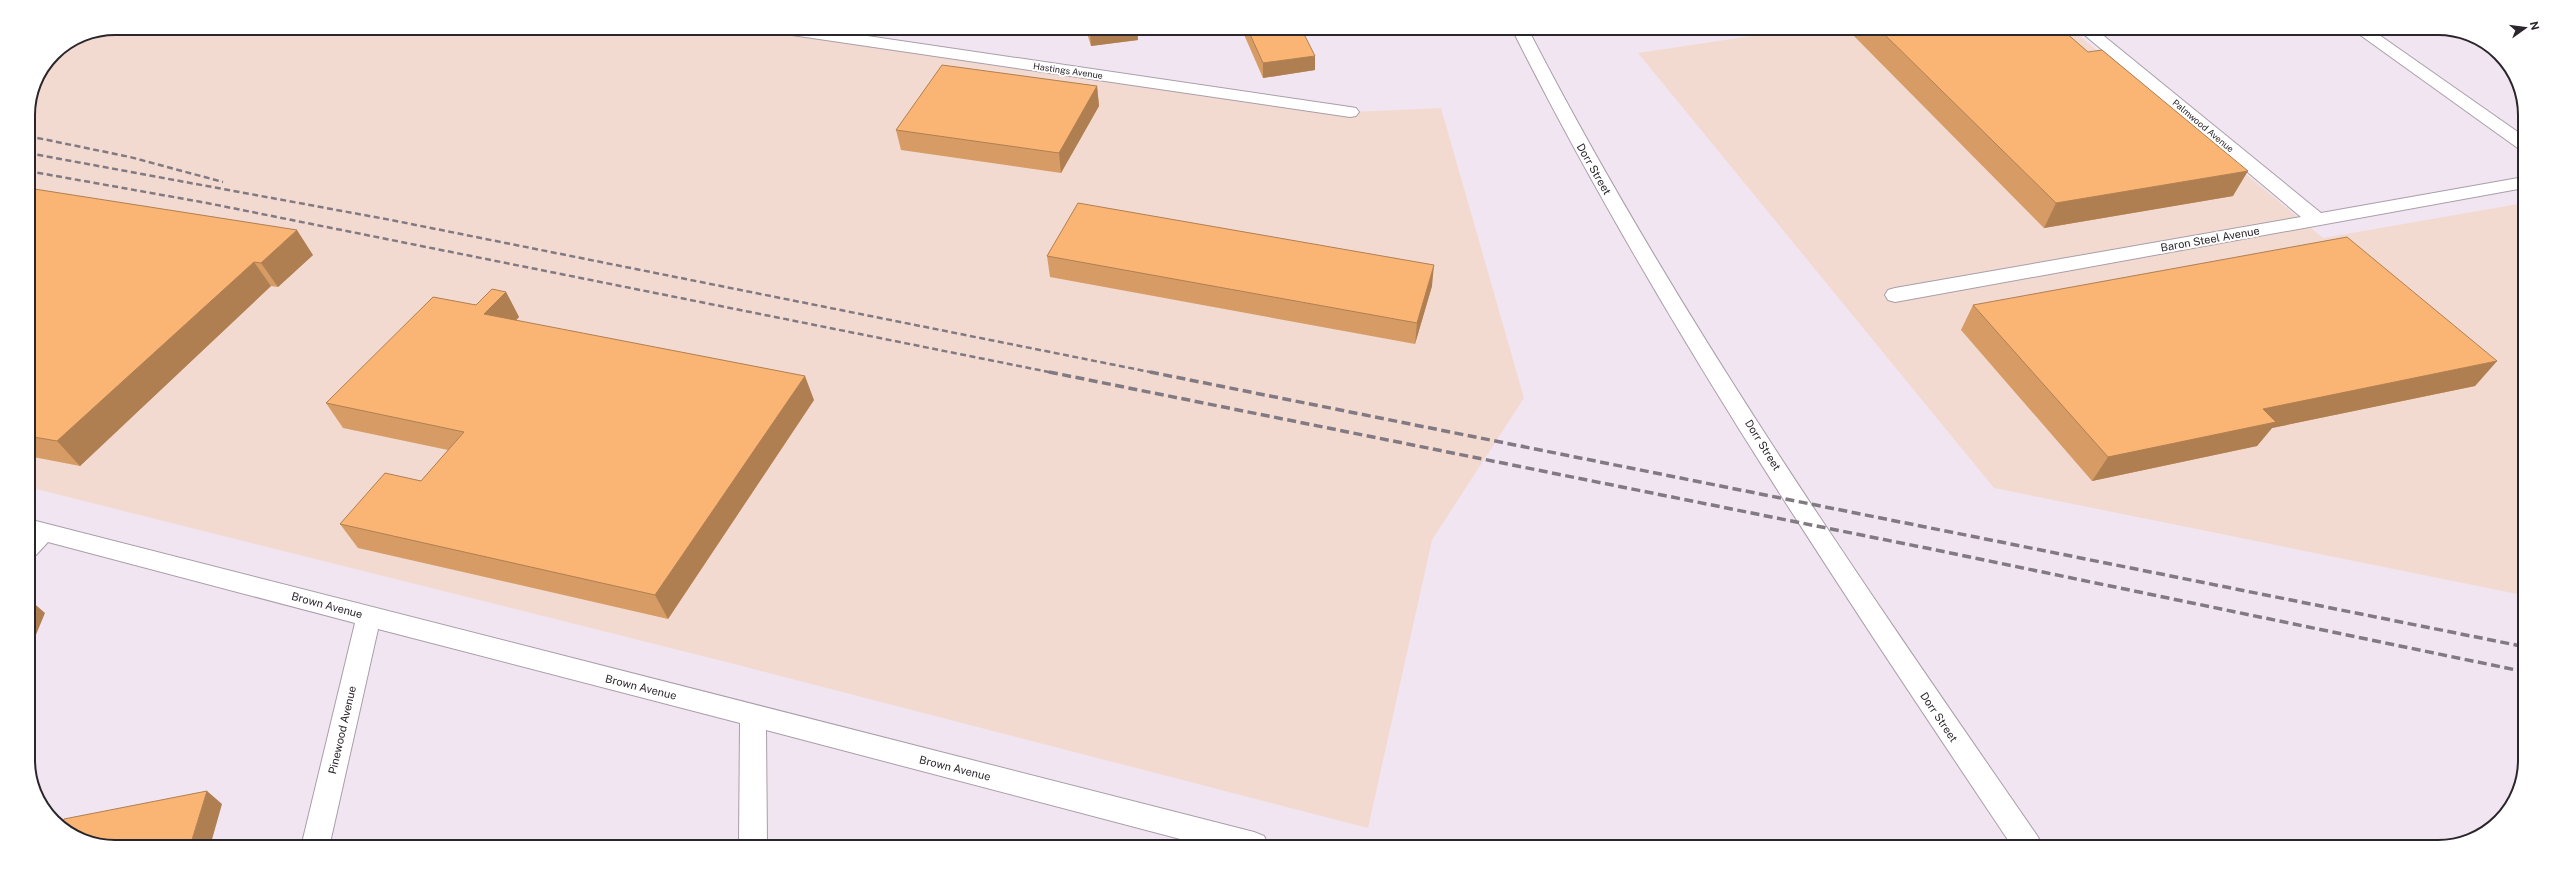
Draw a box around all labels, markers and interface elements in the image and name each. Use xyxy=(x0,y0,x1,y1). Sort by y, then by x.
north arrow xyxy=(2505,8,2545,48)
text: N xyxy=(2528,20,2542,31)
street label: Hastings Avenue xyxy=(1032,60,1104,81)
street label: Palmwood Avenue xyxy=(2170,97,2236,154)
street label: Dorr Street xyxy=(1574,141,1614,197)
street label: Baron Steel Avenue xyxy=(2159,224,2261,254)
street label: Dorr Street xyxy=(1743,418,1783,472)
street label: Brown Avenue xyxy=(290,590,364,620)
street label: Brown Avenue xyxy=(604,672,678,702)
street label: Pinewood Avenue xyxy=(326,685,358,775)
street label: Dorr Street xyxy=(1918,690,1960,744)
street label: Brown Avenue xyxy=(918,753,992,783)

